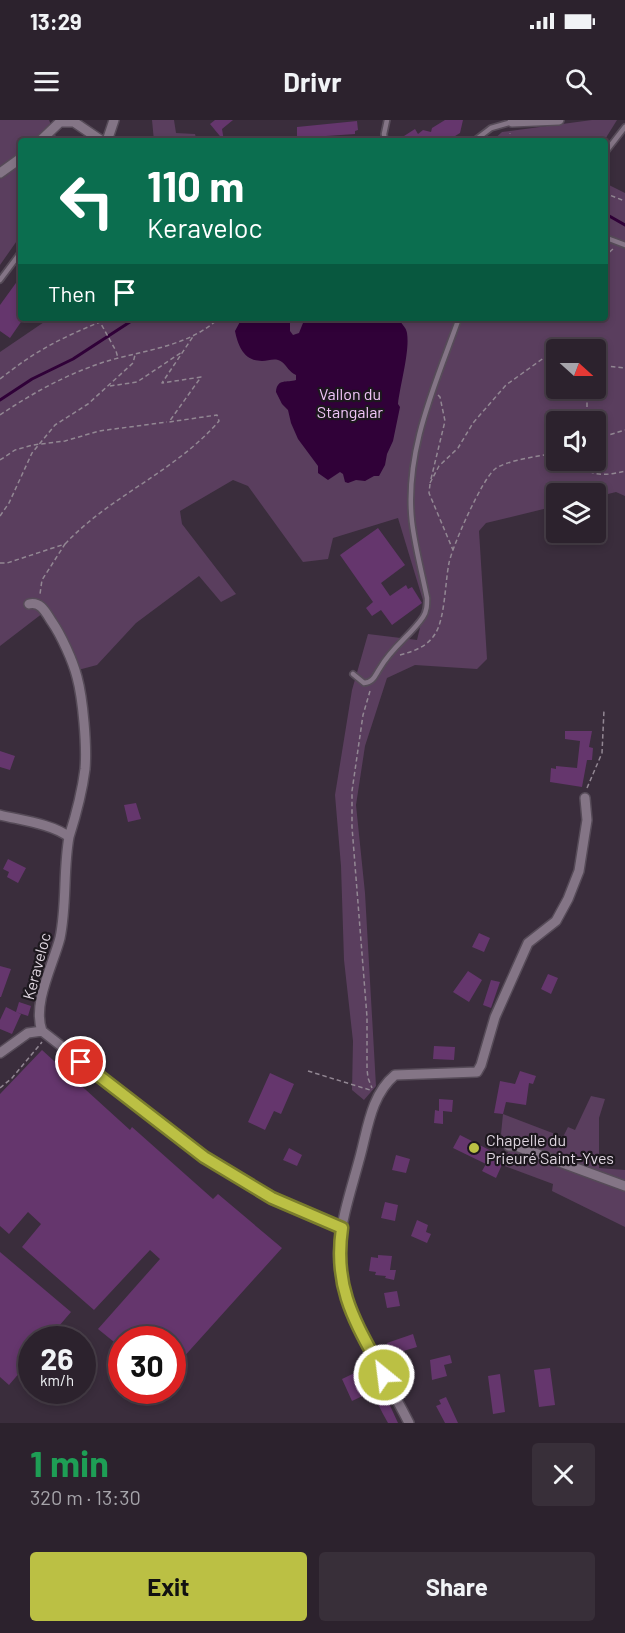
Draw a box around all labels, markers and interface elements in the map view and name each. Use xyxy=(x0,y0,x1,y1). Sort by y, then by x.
text: 13:29 xyxy=(30,8,82,34)
icon: menu xyxy=(30,65,63,98)
text: Drivr xyxy=(283,65,342,97)
icon: search xyxy=(562,65,595,98)
text: 110 m xyxy=(147,160,244,210)
icon: left xyxy=(48,162,126,240)
text: Keraveloc xyxy=(147,211,263,243)
icon: arrive xyxy=(108,276,141,309)
text: Then xyxy=(48,280,96,306)
north arrow xyxy=(546,339,606,399)
map controls xyxy=(546,339,606,543)
park label: Vallon du Stangalar xyxy=(317,384,383,421)
button: sound xyxy=(546,411,606,471)
button: layers xyxy=(546,483,606,543)
street label: Keraveloc xyxy=(18,930,54,1002)
pin xyxy=(55,1036,106,1087)
icon: arrive xyxy=(64,1045,97,1078)
place label: Chapelle du Prieuré Saint-Yves xyxy=(486,1130,614,1167)
marker: Chapelle du Prieuré Saint-Yves xyxy=(467,1141,481,1155)
speed limit sign: 30 xyxy=(108,1326,186,1404)
text: 26 xyxy=(41,1340,73,1376)
position arrow xyxy=(352,1343,416,1407)
text: km/h xyxy=(40,1371,74,1389)
text: 1 min xyxy=(30,1441,109,1484)
button: close xyxy=(532,1443,595,1506)
text: 320 m · 13:30 xyxy=(30,1485,141,1509)
button: Exit xyxy=(30,1552,307,1621)
button: Share xyxy=(319,1552,595,1621)

